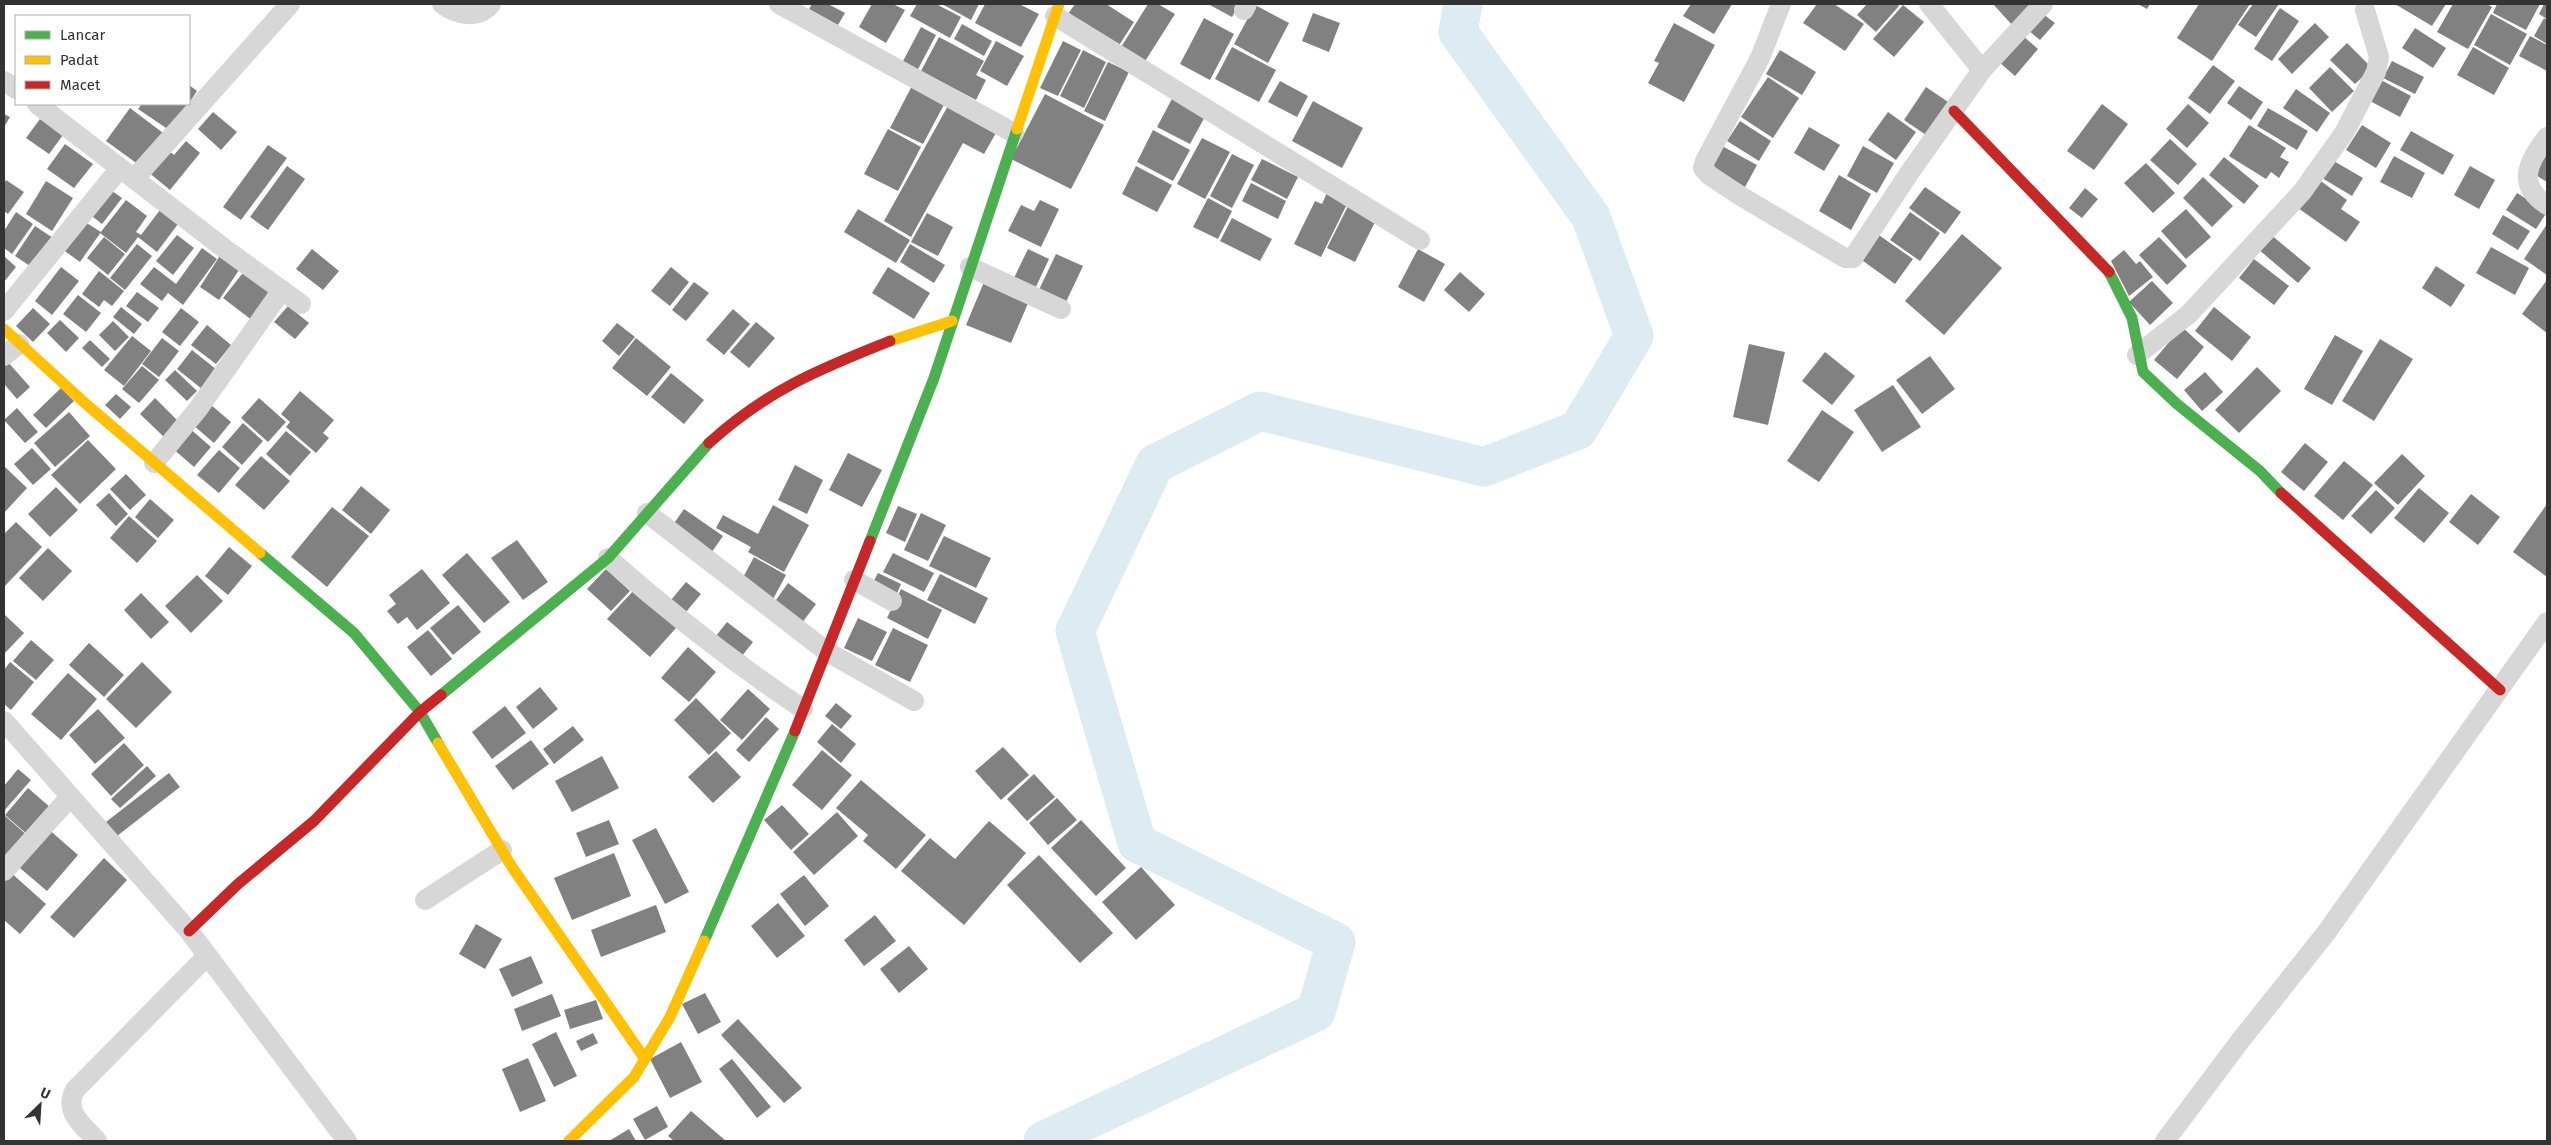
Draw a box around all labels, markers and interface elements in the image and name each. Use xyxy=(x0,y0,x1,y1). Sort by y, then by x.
legend xyxy=(15,15,190,105)
text: Lancar xyxy=(60,26,105,44)
text: Padat xyxy=(60,51,99,69)
text: Macet xyxy=(60,76,101,94)
north arrow xyxy=(15,1080,65,1130)
text: U xyxy=(38,1084,53,1103)

